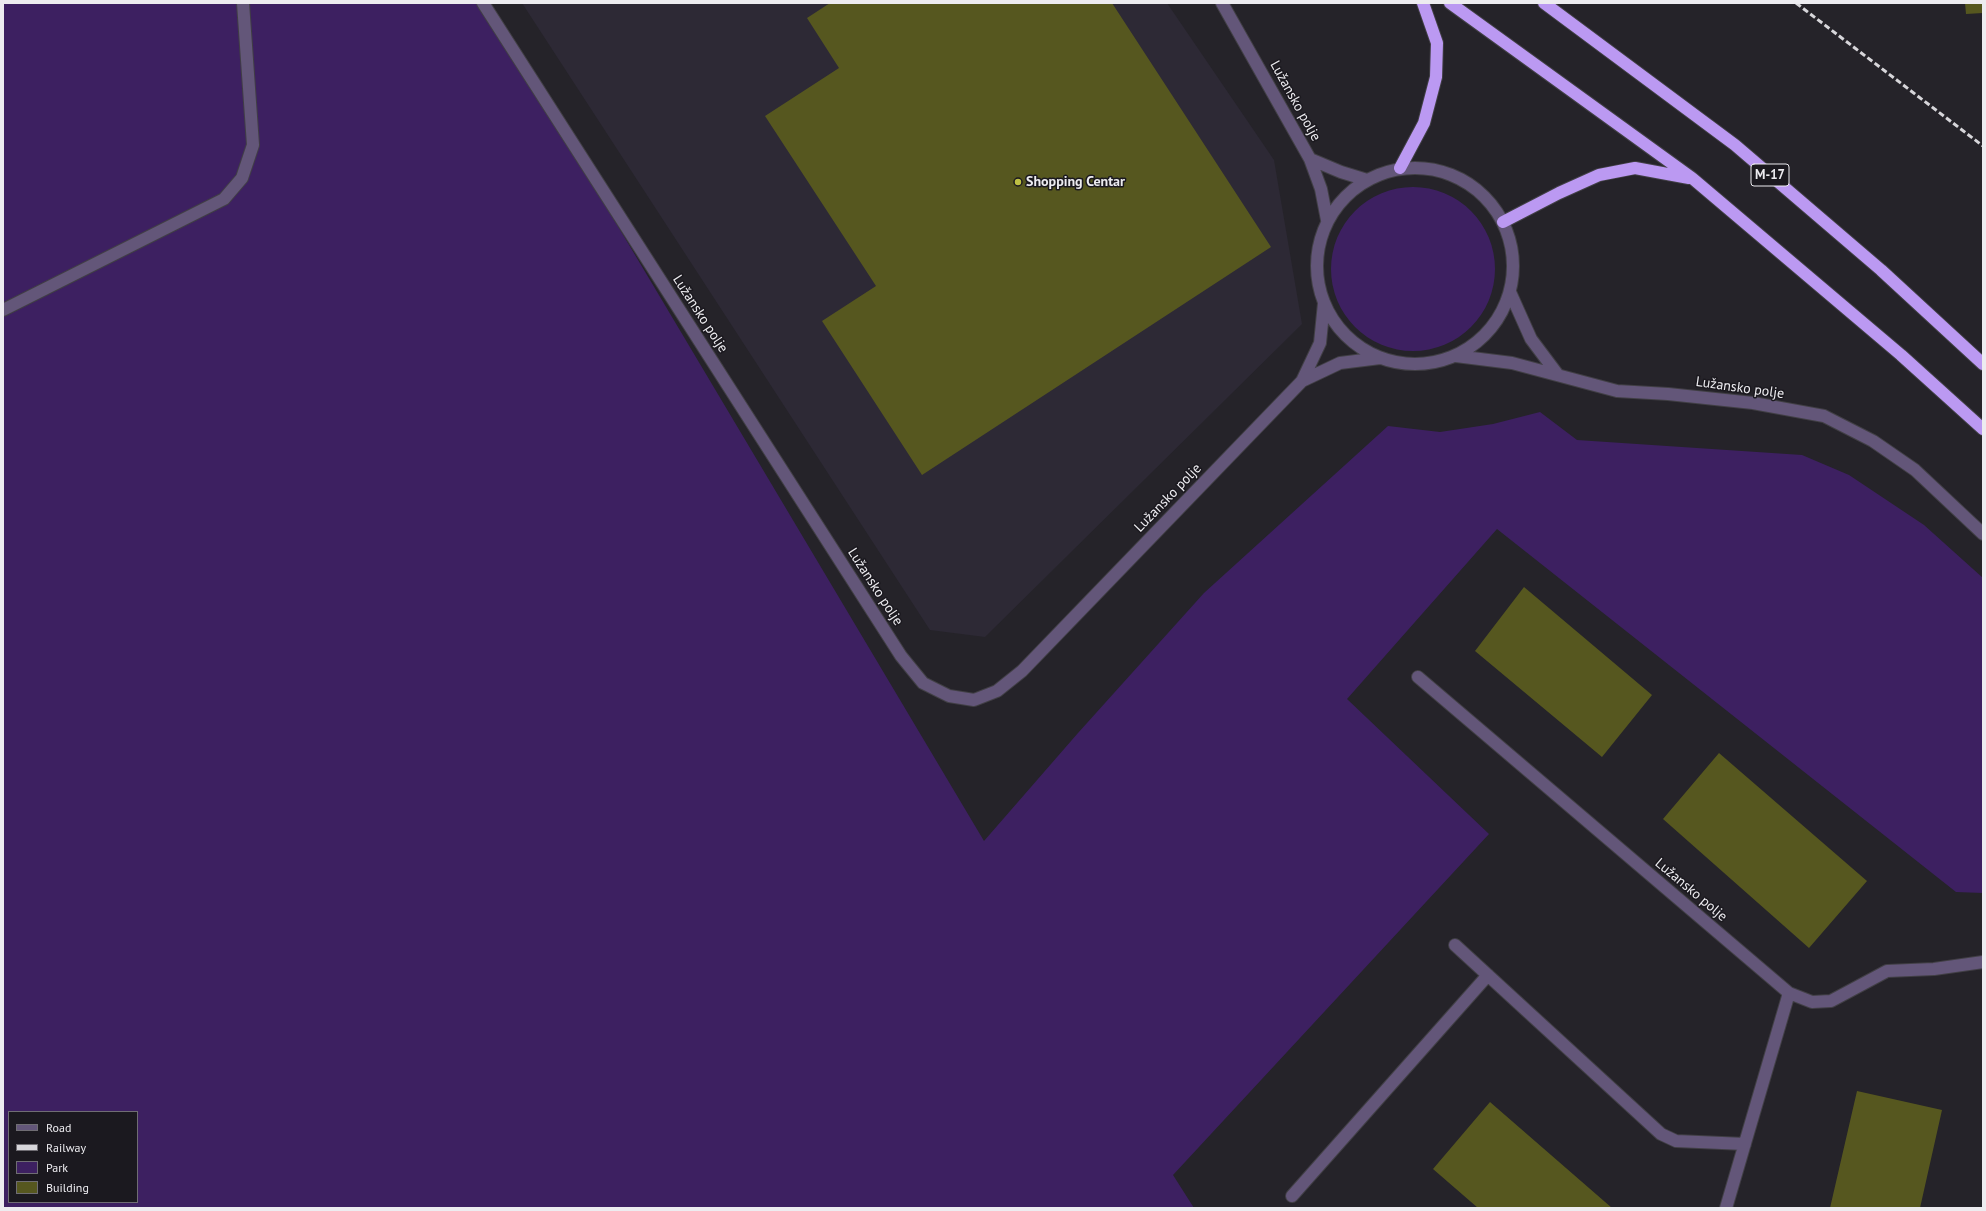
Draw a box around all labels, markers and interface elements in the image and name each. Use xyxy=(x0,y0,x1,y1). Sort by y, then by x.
street label: Lužansko polje xyxy=(1266,58,1324,144)
road number: M-17 xyxy=(1751,164,1789,186)
place label: Shopping Centar xyxy=(1026,174,1125,190)
marker: Shopping Centar xyxy=(1013,177,1023,187)
street label: Lužansko polje xyxy=(669,272,731,356)
street label: Lužansko polje xyxy=(1695,373,1785,403)
street label: Lužansko polje xyxy=(1131,460,1205,536)
street label: Lužansko polje xyxy=(844,545,906,629)
street label: Lužansko polje xyxy=(1651,855,1731,925)
legend xyxy=(8,1111,138,1203)
text: Road xyxy=(46,1120,71,1135)
text: Railway xyxy=(46,1140,86,1155)
text: Park xyxy=(46,1160,68,1175)
text: Building xyxy=(46,1180,89,1195)

